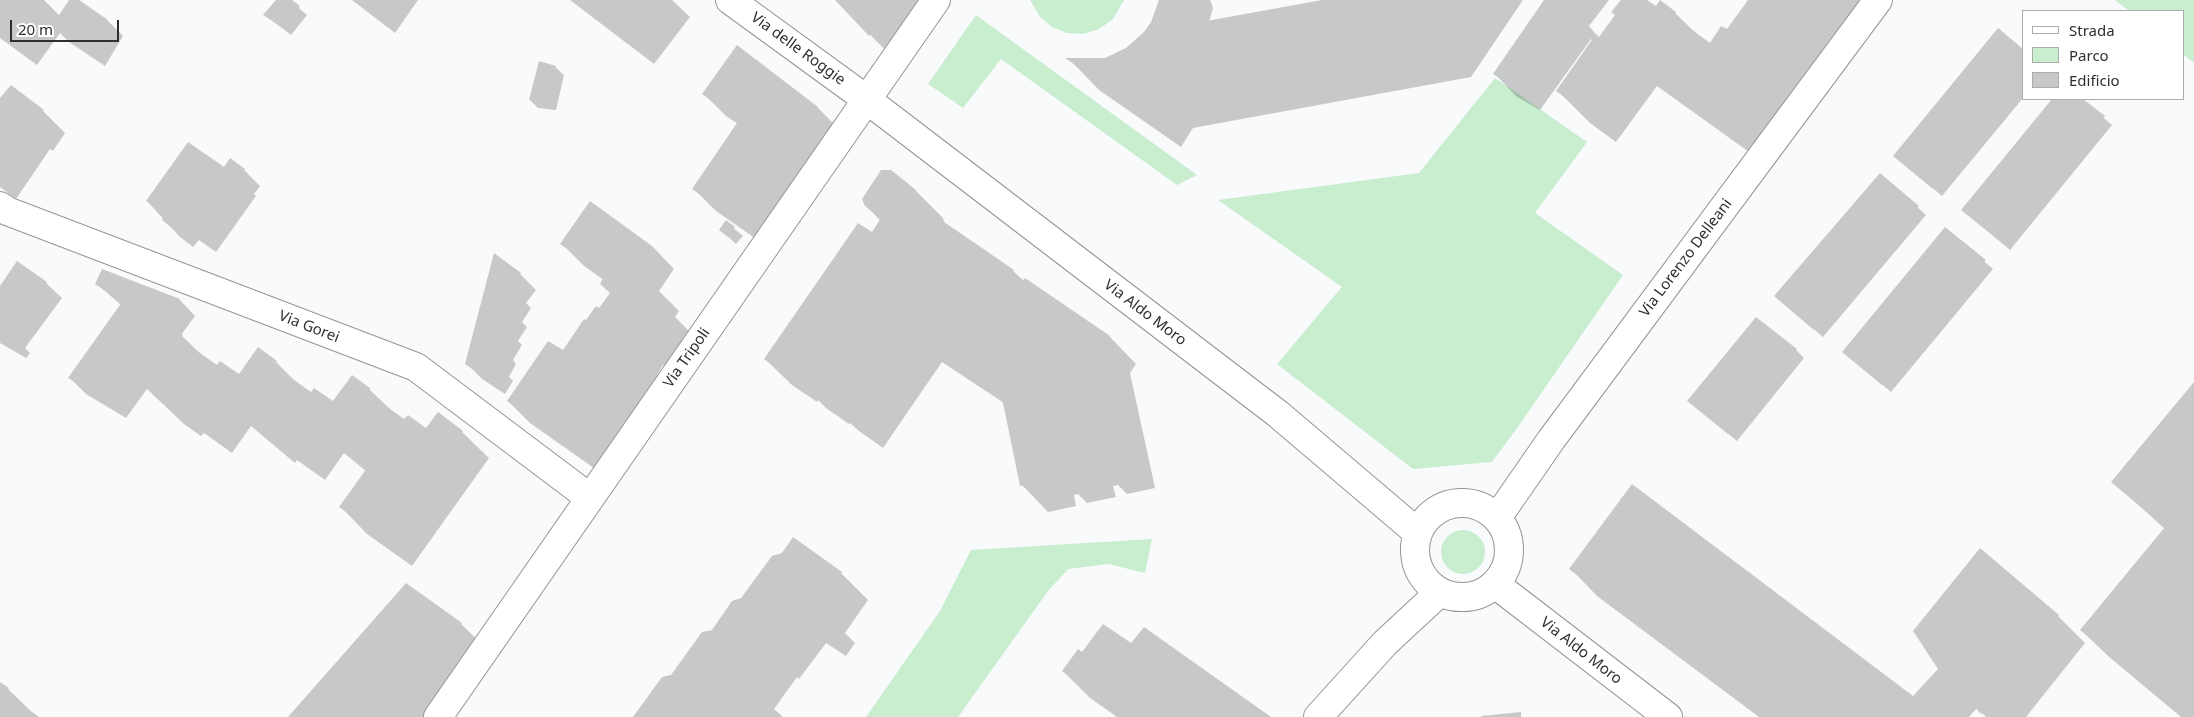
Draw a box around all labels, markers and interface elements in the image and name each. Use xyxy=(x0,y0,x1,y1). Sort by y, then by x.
street label: Via delle Roggie xyxy=(747,9,849,89)
scale bar xyxy=(12,10,121,42)
legend xyxy=(2022,10,2184,100)
text: 20 m xyxy=(18,19,53,39)
text: Strada xyxy=(2069,20,2115,40)
text: Parco xyxy=(2069,45,2109,65)
text: Edificio xyxy=(2069,70,2120,90)
street label: Via Lorenzo Delleani xyxy=(1636,196,1736,320)
street label: Via Aldo Moro xyxy=(1100,276,1190,350)
street label: Via Gorei xyxy=(276,307,342,347)
street label: Via Tripoli xyxy=(660,325,714,391)
street label: Via Aldo Moro xyxy=(1537,614,1625,688)

